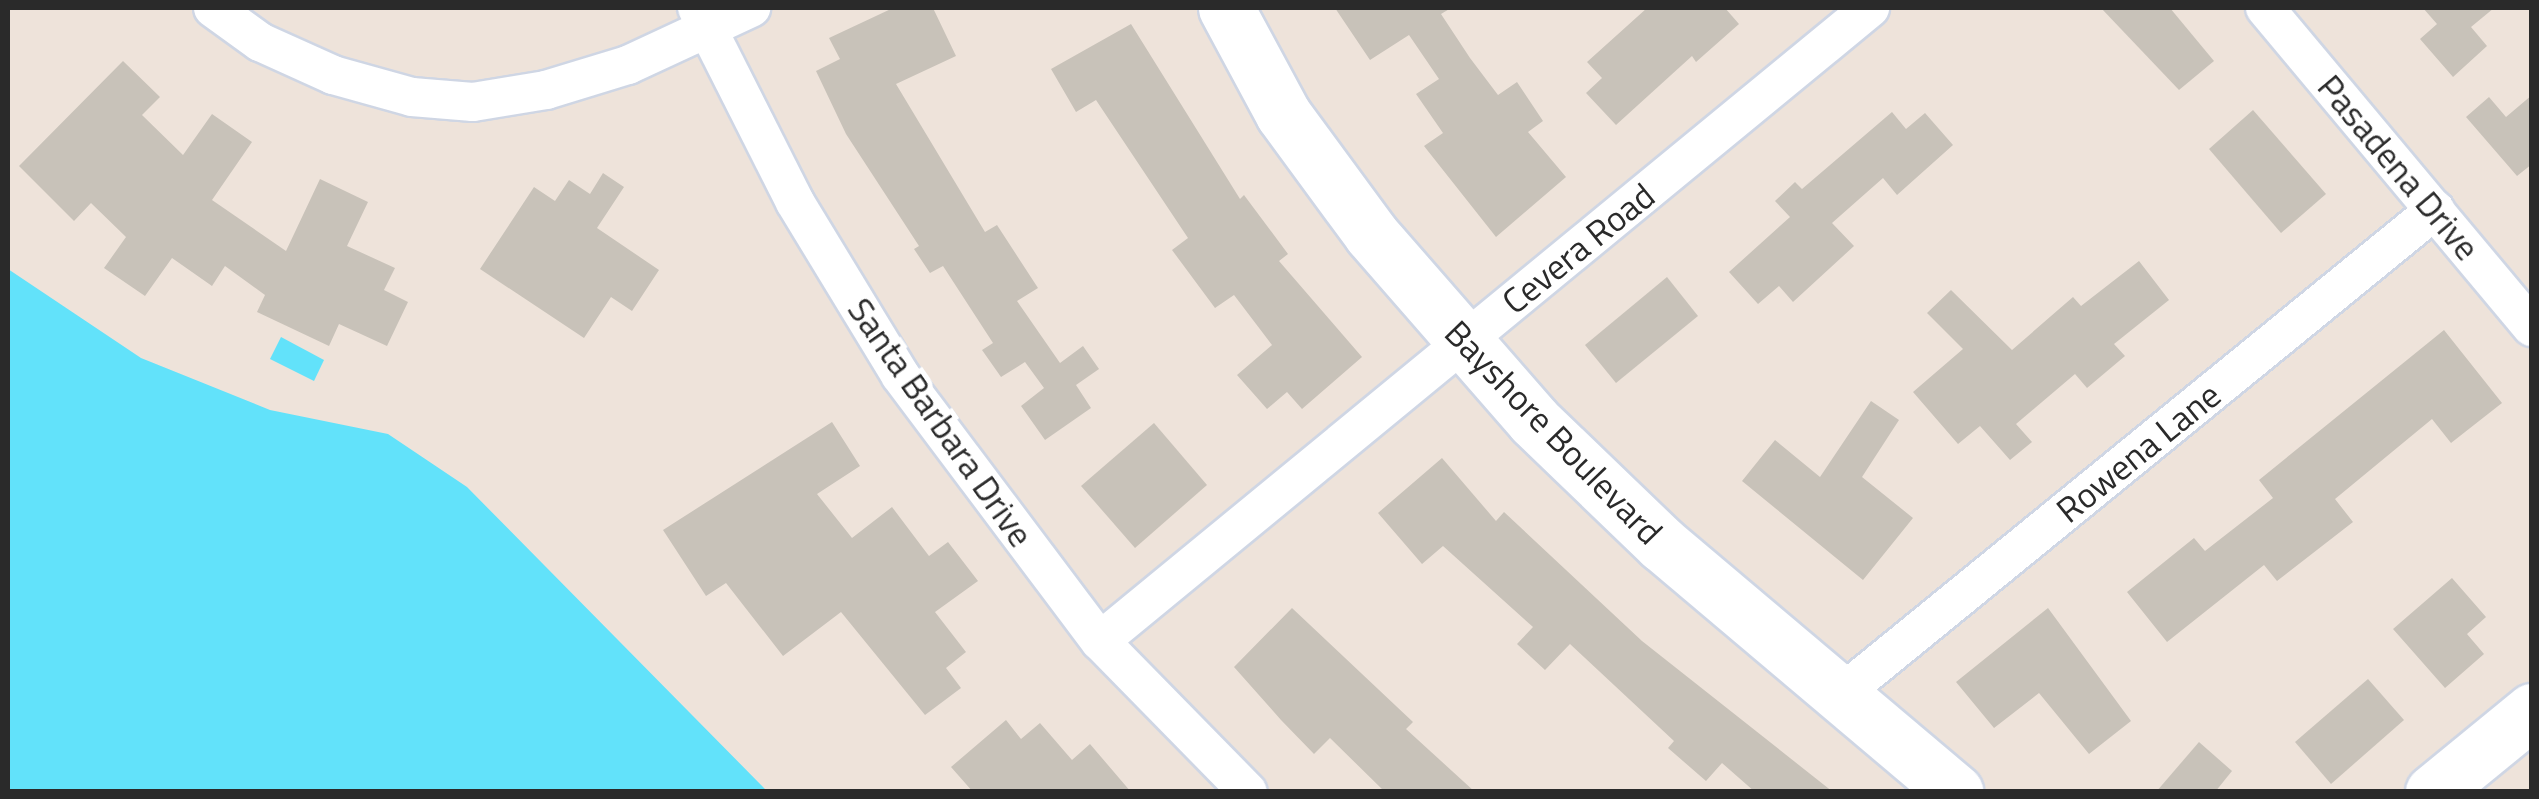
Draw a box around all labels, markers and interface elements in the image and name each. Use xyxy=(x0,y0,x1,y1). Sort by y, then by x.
street label: Pasadena Drive xyxy=(2309,66,2489,268)
street label: Cevera Road xyxy=(1494,174,1662,322)
street label: Santa Barbara Drive xyxy=(840,290,1042,554)
street label: Bayshore Boulevard xyxy=(1437,311,1671,553)
street label: Rowena Lane xyxy=(2048,373,2228,531)

